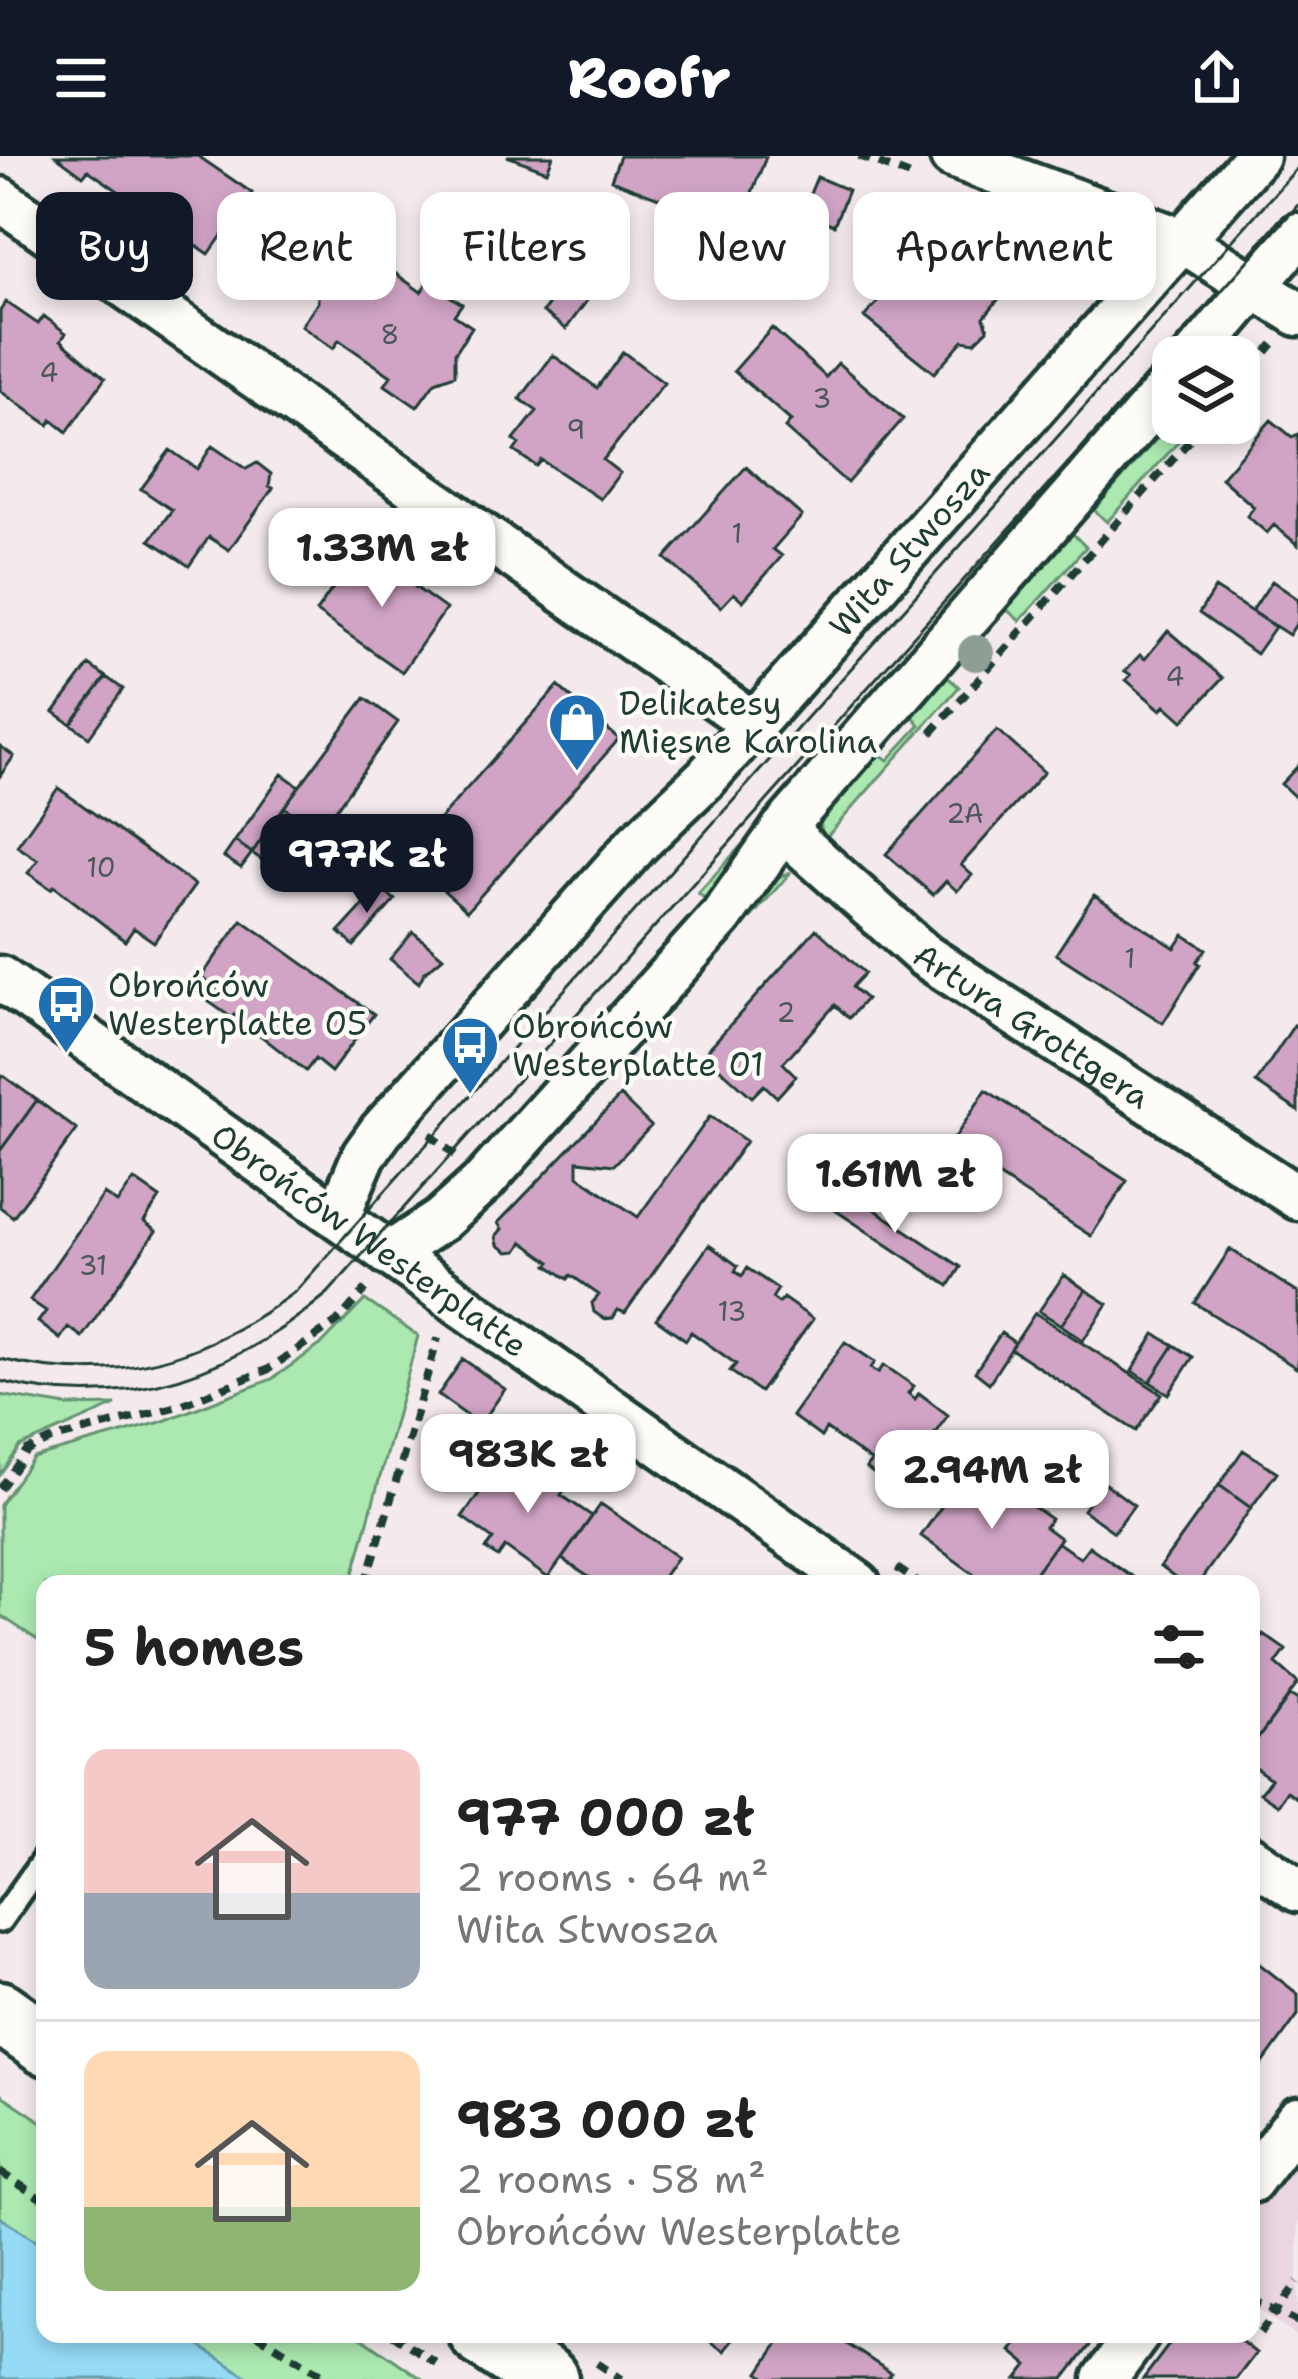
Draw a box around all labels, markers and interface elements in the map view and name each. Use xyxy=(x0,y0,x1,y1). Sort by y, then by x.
text: Roofr xyxy=(567,42,731,114)
icon: menu xyxy=(48,45,114,111)
icon: share xyxy=(1184,45,1250,111)
chip: Buy xyxy=(36,192,193,300)
chip: Rent xyxy=(217,192,396,300)
chip: Filters xyxy=(420,192,630,300)
chip: New xyxy=(654,192,829,300)
chip: Apartment xyxy=(853,192,1156,300)
house number: 8 xyxy=(381,316,399,353)
map controls xyxy=(1152,336,1260,444)
button: layers xyxy=(1152,336,1260,444)
house number: 4 xyxy=(40,354,58,391)
house number: 3 xyxy=(813,380,831,417)
house number: 9 xyxy=(567,411,585,448)
street label: Wita Stwosza xyxy=(819,451,999,647)
pin: 1.33M zł xyxy=(258,508,506,610)
house number: 1 xyxy=(731,515,743,552)
text: 1.33M zł xyxy=(295,521,469,573)
house number: 4 xyxy=(1166,658,1184,695)
place label: Delikatesy Mięsne Karolina xyxy=(619,681,877,764)
shop icon: Delikatesy Mięsne Karolina xyxy=(546,691,608,773)
house number: 2A xyxy=(946,795,984,832)
pin: 977K zł xyxy=(256,814,478,916)
text: 977K zł xyxy=(287,827,447,879)
house number: 10 xyxy=(86,849,116,886)
street label: Artura Grottgera xyxy=(905,932,1159,1119)
house number: 1 xyxy=(1124,940,1136,977)
place label: Obrońców Westerplatte 05 xyxy=(108,963,367,1046)
bus stop icon: Obrońców Westerplatte 05 xyxy=(35,973,97,1055)
house number: 2 xyxy=(777,994,795,1031)
place label: Obrońców Westerplatte 01 xyxy=(512,1004,764,1087)
bus stop icon: Obrońców Westerplatte 01 xyxy=(439,1014,501,1096)
street label: Obrońców Westerplatte xyxy=(203,1112,537,1367)
pin: 1.61M zł xyxy=(771,1134,1019,1236)
text: 1.61M zł xyxy=(814,1147,976,1199)
house number: 31 xyxy=(79,1247,107,1284)
house number: 13 xyxy=(718,1293,746,1330)
pin: 983K zł xyxy=(417,1414,639,1516)
text: 983K zł xyxy=(448,1427,608,1479)
pin: 2.94M zł xyxy=(868,1430,1116,1532)
text: 2.94M zł xyxy=(902,1443,1082,1495)
text: 5 homes xyxy=(84,1613,304,1681)
icon: filters xyxy=(1146,1614,1212,1680)
text: 977 000 zł xyxy=(456,1783,754,1851)
icon: home xyxy=(180,1797,324,1941)
text: 2 rooms · 64 m² xyxy=(456,1851,769,1903)
text: Wita Stwosza xyxy=(456,1903,718,1955)
text: 983 000 zł xyxy=(456,2085,756,2153)
icon: home xyxy=(180,2099,324,2243)
text: 2 rooms · 58 m² xyxy=(456,2153,766,2205)
text: Obrońców Westerplatte xyxy=(456,2205,902,2257)

